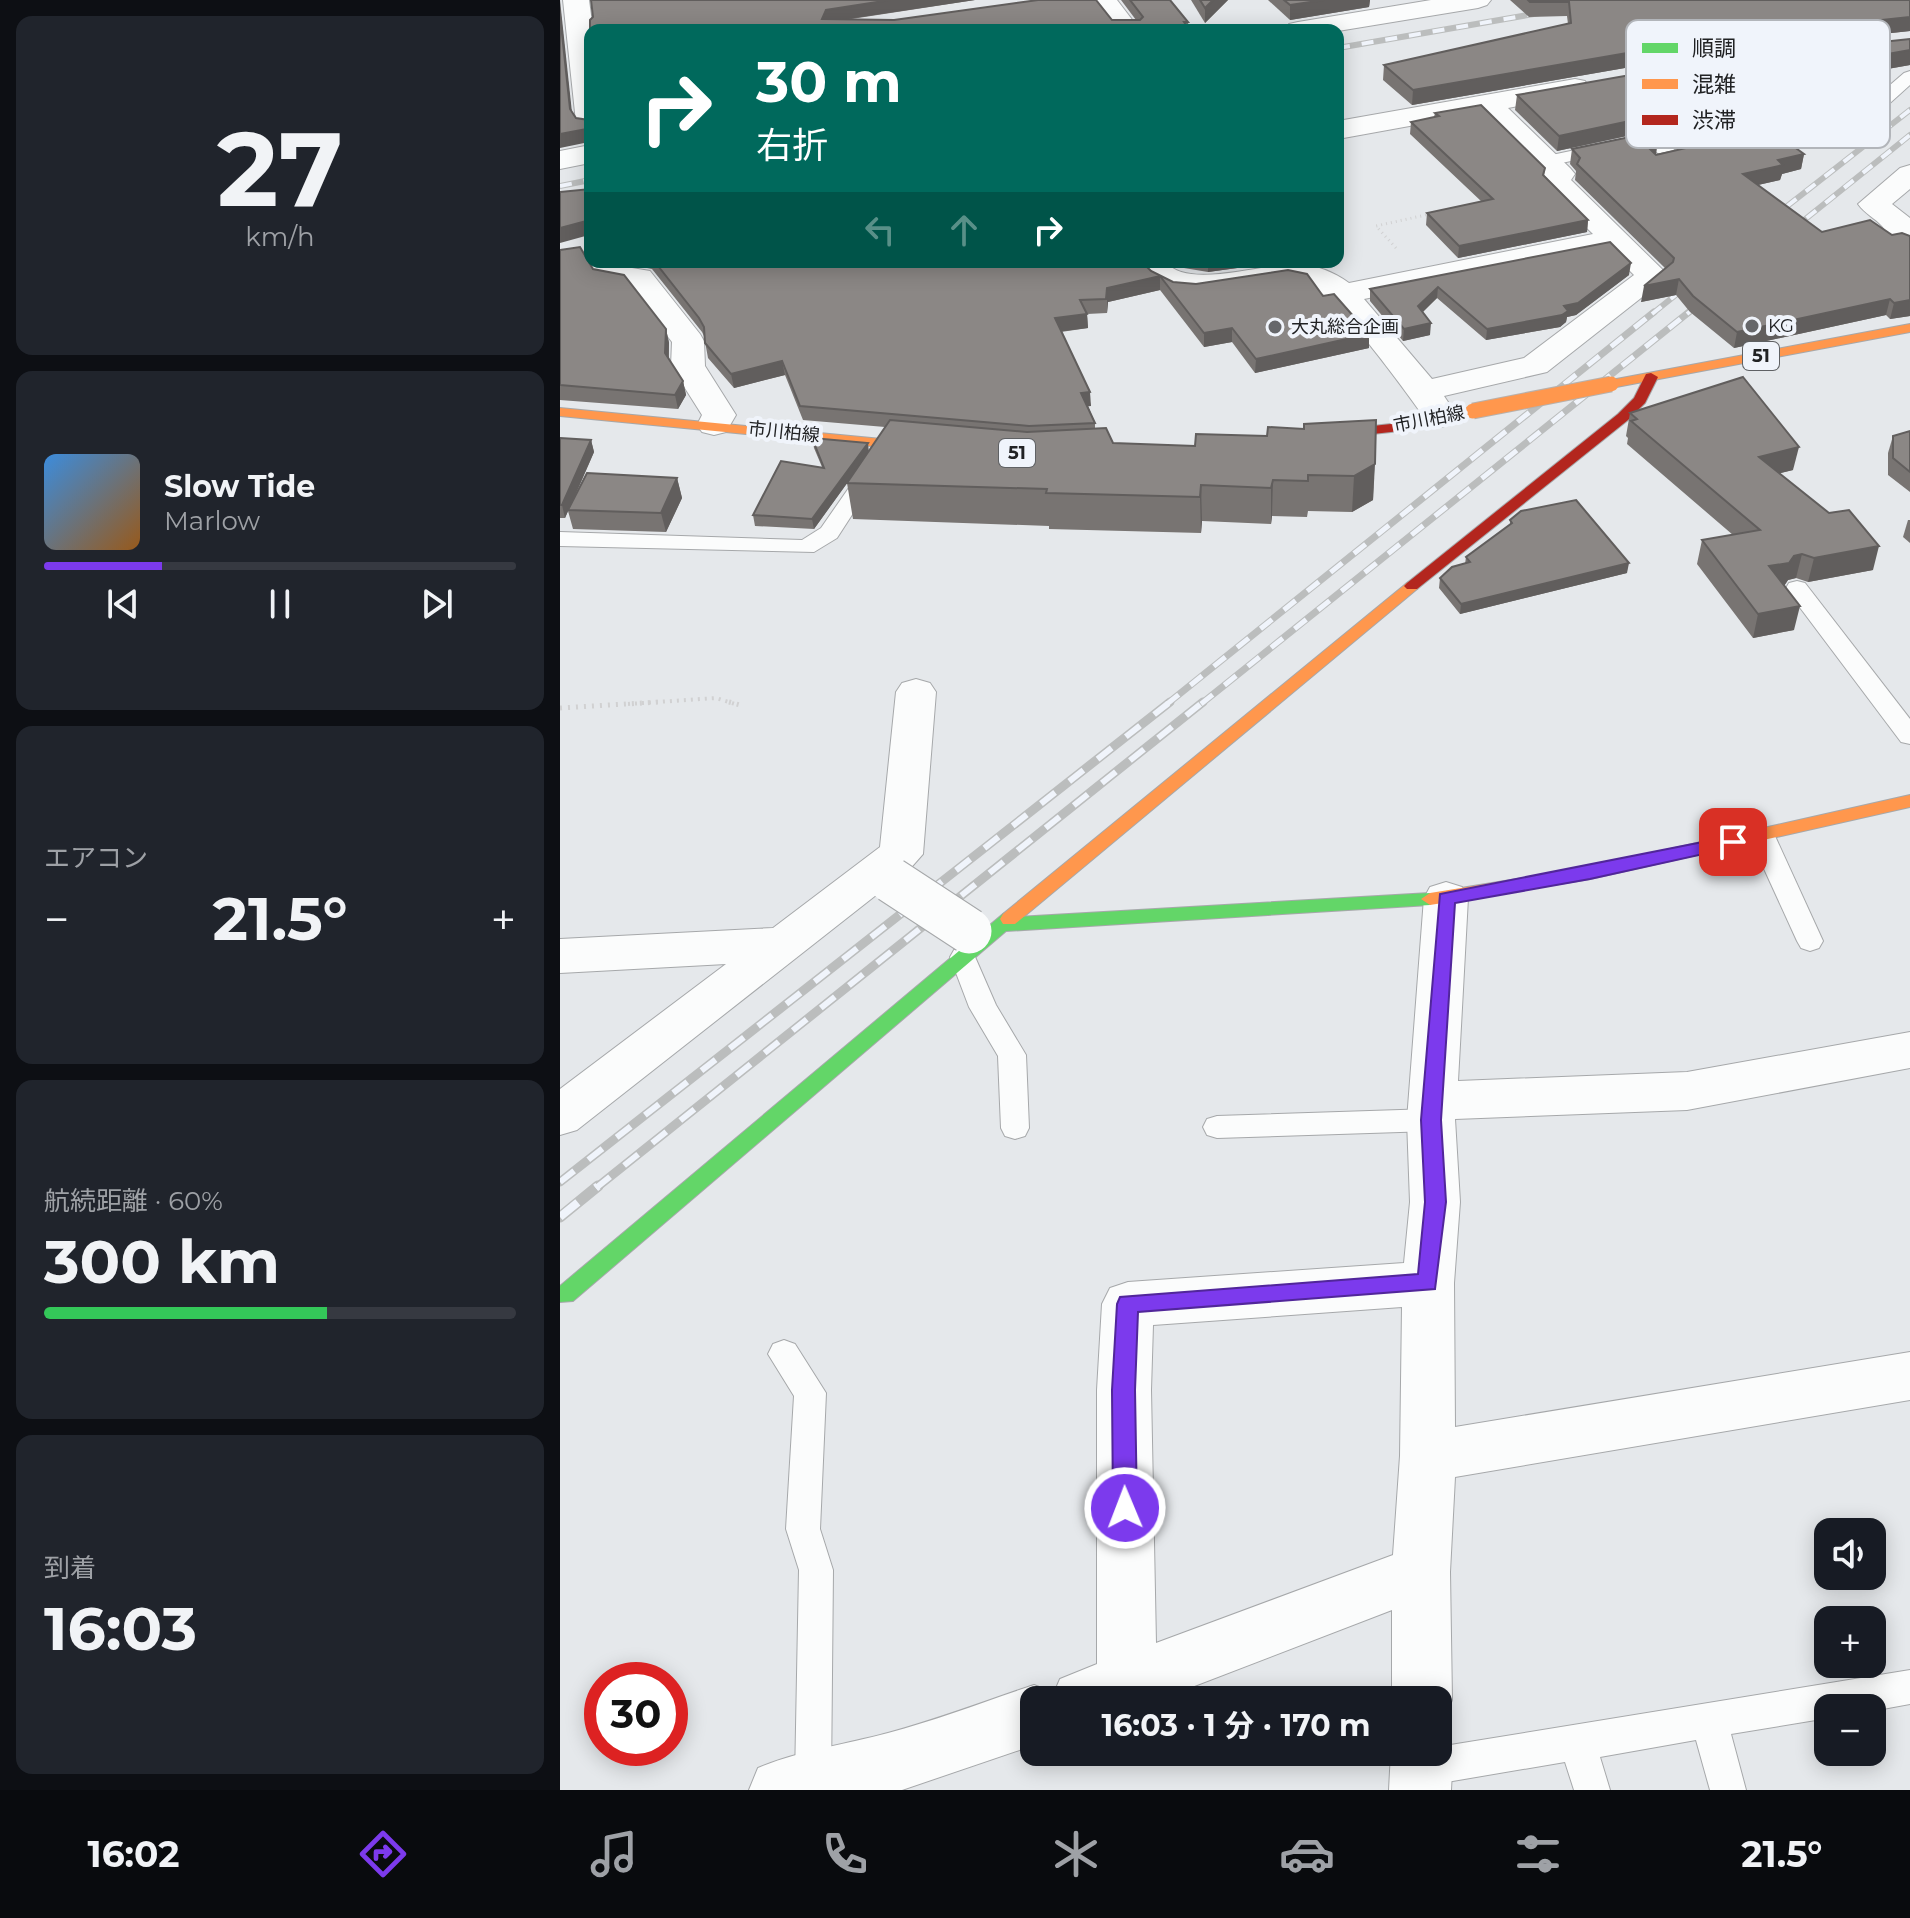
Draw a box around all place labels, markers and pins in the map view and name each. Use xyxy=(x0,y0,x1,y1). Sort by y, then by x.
place label: KG xyxy=(1768,315,1794,337)
place label: 大丸総合企画 xyxy=(1291,316,1399,338)
marker: KG xyxy=(1743,317,1761,335)
marker: 大丸総合企画 xyxy=(1266,318,1284,336)
pin xyxy=(1699,808,1767,876)

